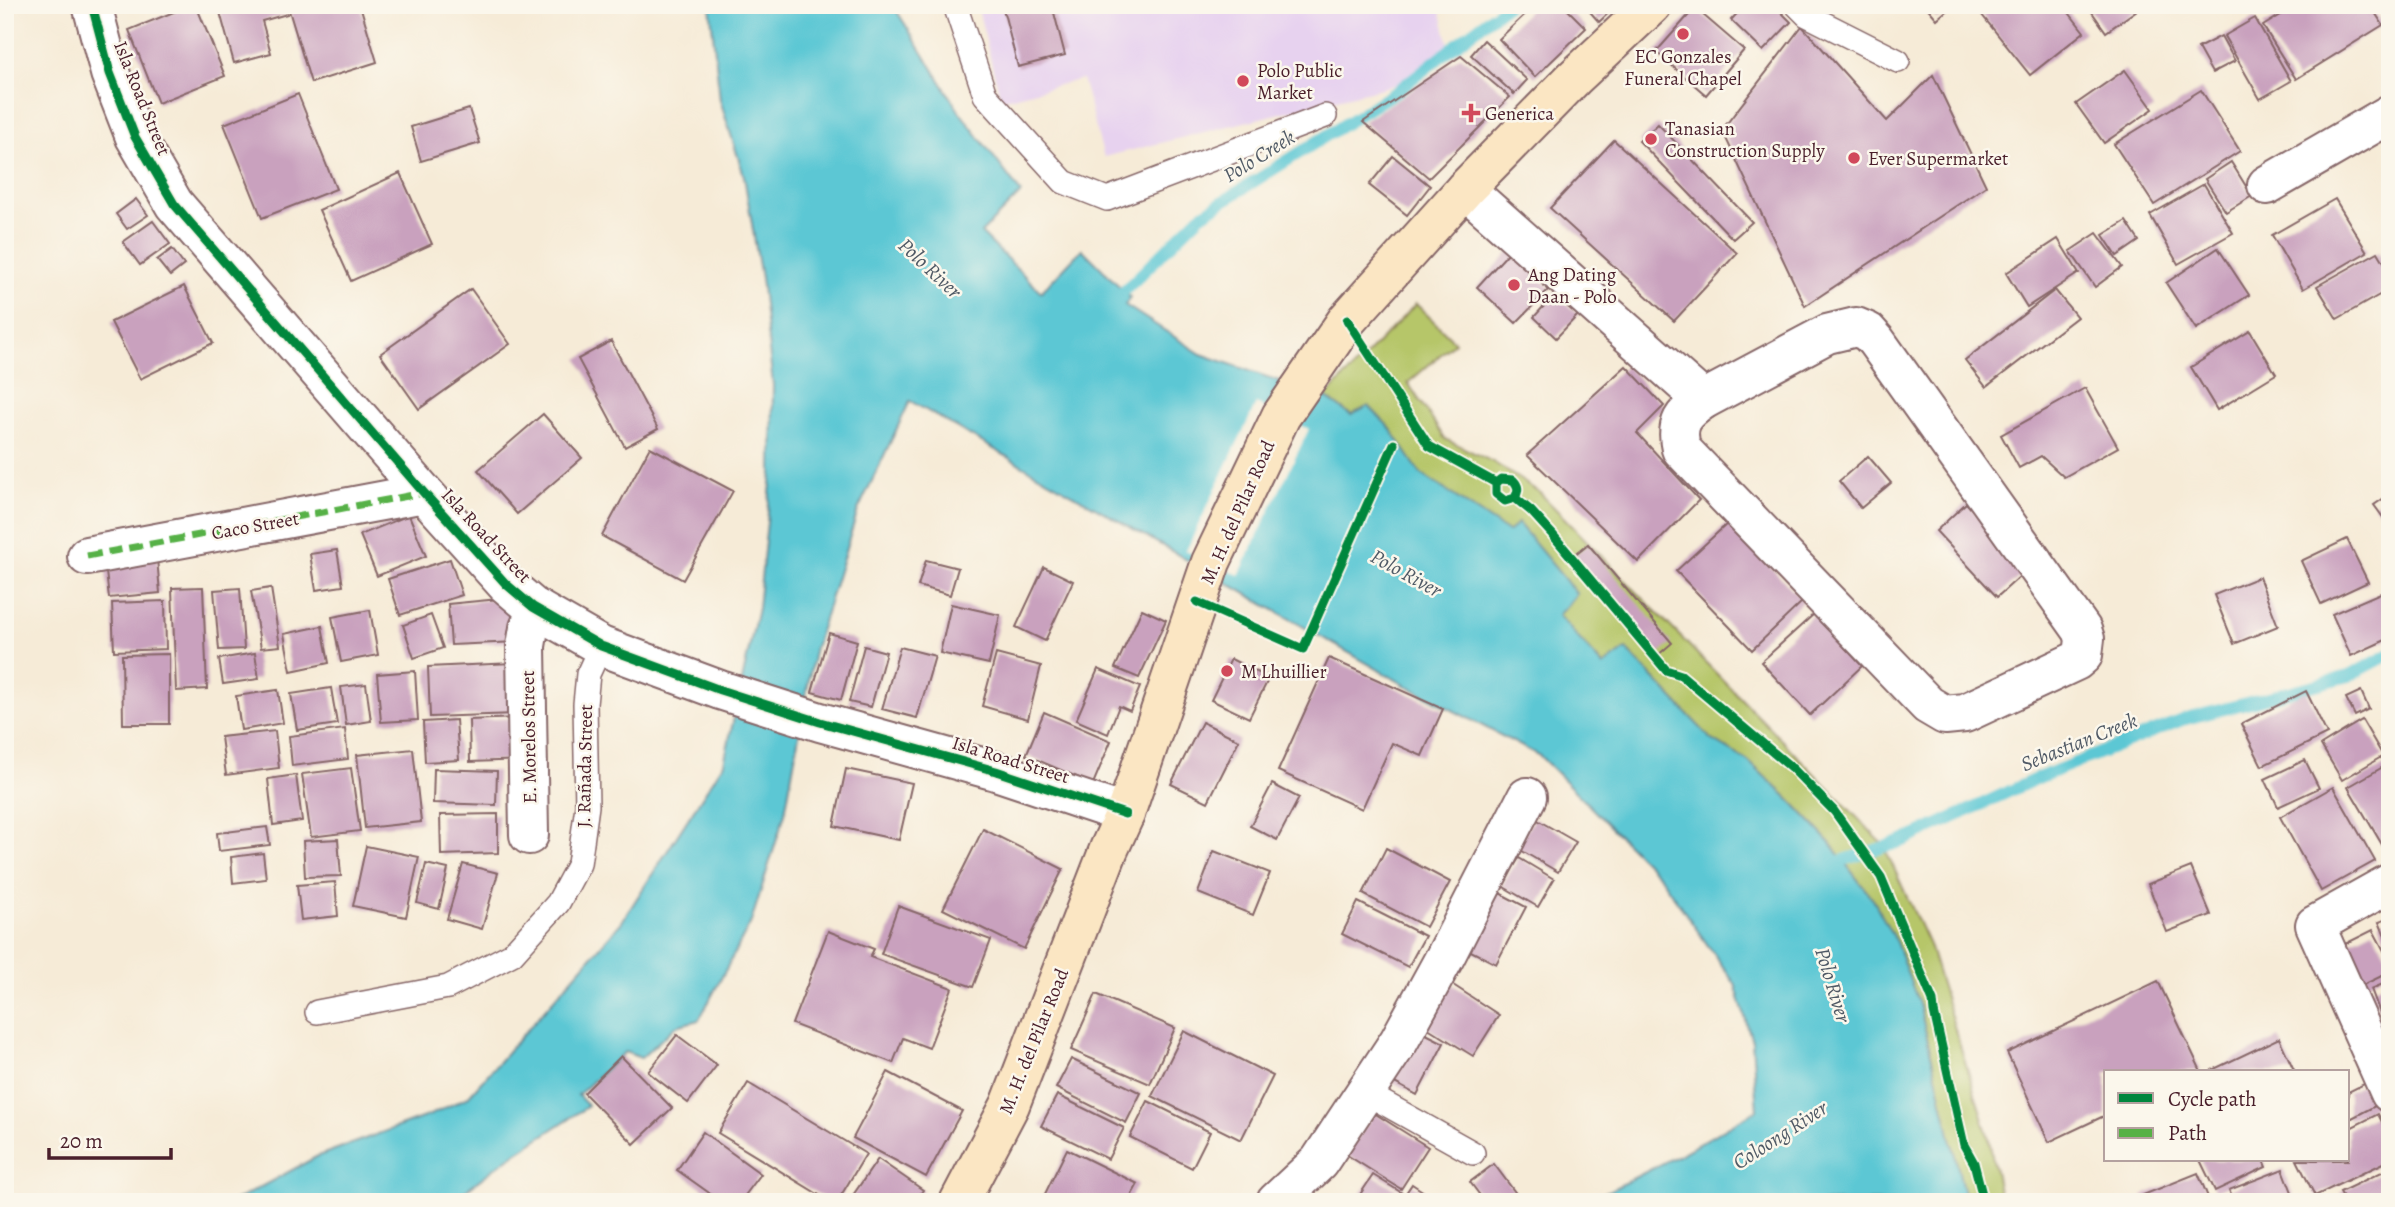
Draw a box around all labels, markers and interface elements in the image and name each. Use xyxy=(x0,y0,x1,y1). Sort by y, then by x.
marker: EC Gonzales Funeral Chapel xyxy=(1675,26,1691,42)
street label: Isla Road Street xyxy=(107,37,177,160)
place label: EC Gonzales Funeral Chapel xyxy=(1624,44,1742,92)
place label: Polo Public Market xyxy=(1257,58,1342,106)
marker: Polo Public Market xyxy=(1235,73,1251,89)
place label: Generica xyxy=(1485,101,1554,127)
marker: Generica xyxy=(1463,105,1479,121)
place label: Tanasian Construction Supply xyxy=(1665,116,1825,164)
water label: Polo Creek xyxy=(1218,123,1300,189)
marker: Tanasian Construction Supply xyxy=(1643,131,1659,147)
place label: Ever Supermarket xyxy=(1868,146,2008,172)
marker: Ever Supermarket xyxy=(1846,150,1862,166)
water label: Polo River xyxy=(892,232,968,305)
place label: Ang Dating Daan - Polo xyxy=(1527,262,1617,310)
marker: Ang Dating Daan - Polo xyxy=(1506,277,1522,293)
street label: M. H. del Pilar Road xyxy=(1195,436,1282,589)
street label: Isla Road Street xyxy=(435,482,537,589)
street label: Caco Street xyxy=(209,506,301,546)
water label: Polo River xyxy=(1366,542,1447,604)
place label: M Lhuillier xyxy=(1241,659,1327,685)
marker: M Lhuillier xyxy=(1219,663,1235,679)
street label: E. Morelos Street xyxy=(515,670,543,804)
street label: J. Rañada Street xyxy=(571,704,599,828)
water label: Sebastian Creek xyxy=(2017,706,2141,778)
street label: Isla Road Street xyxy=(949,730,1073,790)
water label: Polo River xyxy=(1808,944,1858,1027)
street label: M. H. del Pilar Road xyxy=(993,964,1075,1118)
legend xyxy=(2104,1070,2350,1162)
text: Cycle path xyxy=(2168,1085,2257,1113)
water label: Coloong River xyxy=(1727,1094,1833,1176)
scale bar xyxy=(49,1116,172,1160)
text: Path xyxy=(2168,1119,2207,1147)
text: 20 m xyxy=(60,1127,103,1155)

